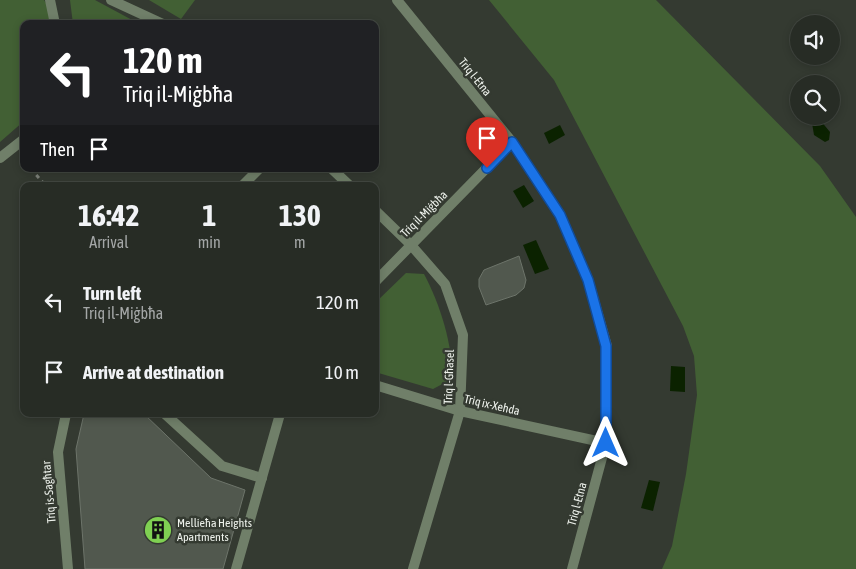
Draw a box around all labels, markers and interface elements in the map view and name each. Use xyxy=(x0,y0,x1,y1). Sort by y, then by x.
map controls xyxy=(790,15,840,125)
button: sound xyxy=(790,15,840,65)
icon: left xyxy=(40,40,105,105)
text: 120 m xyxy=(123,40,202,80)
street label: Triq l-Etna xyxy=(456,55,494,99)
button: search xyxy=(790,75,840,125)
text: Triq il-Miġbħa xyxy=(123,81,233,107)
pin xyxy=(466,117,508,168)
icon: arrive xyxy=(473,124,501,152)
icon: arrive xyxy=(85,135,113,163)
text: Then xyxy=(40,138,75,160)
street label: Triq il-Miġbħa xyxy=(398,188,450,240)
text: 16:42 xyxy=(78,198,140,232)
text: 1 xyxy=(202,198,216,232)
text: 130 xyxy=(279,198,321,232)
text: Arrival xyxy=(89,233,128,251)
text: min xyxy=(198,233,221,251)
text: m xyxy=(294,233,306,251)
text: Turn left xyxy=(83,282,141,304)
icon: left xyxy=(40,288,68,316)
text: 120 m xyxy=(316,291,359,313)
text: Triq il-Miġbħa xyxy=(83,304,163,322)
street label: Triq l-Għasel xyxy=(441,348,457,405)
icon: arrive xyxy=(40,358,68,386)
text: Arrive at destination xyxy=(83,361,224,383)
text: 10 m xyxy=(325,361,359,383)
street label: Triq ix-Xehda xyxy=(463,392,521,418)
position arrow xyxy=(579,416,631,468)
street label: Triq is-Sagħtar xyxy=(39,460,59,524)
street label: Triq l-Etna xyxy=(565,481,589,527)
building icon: Mellieħa Heights Apartments xyxy=(143,515,173,545)
place label: Mellieħa Heights Apartments xyxy=(177,516,252,544)

